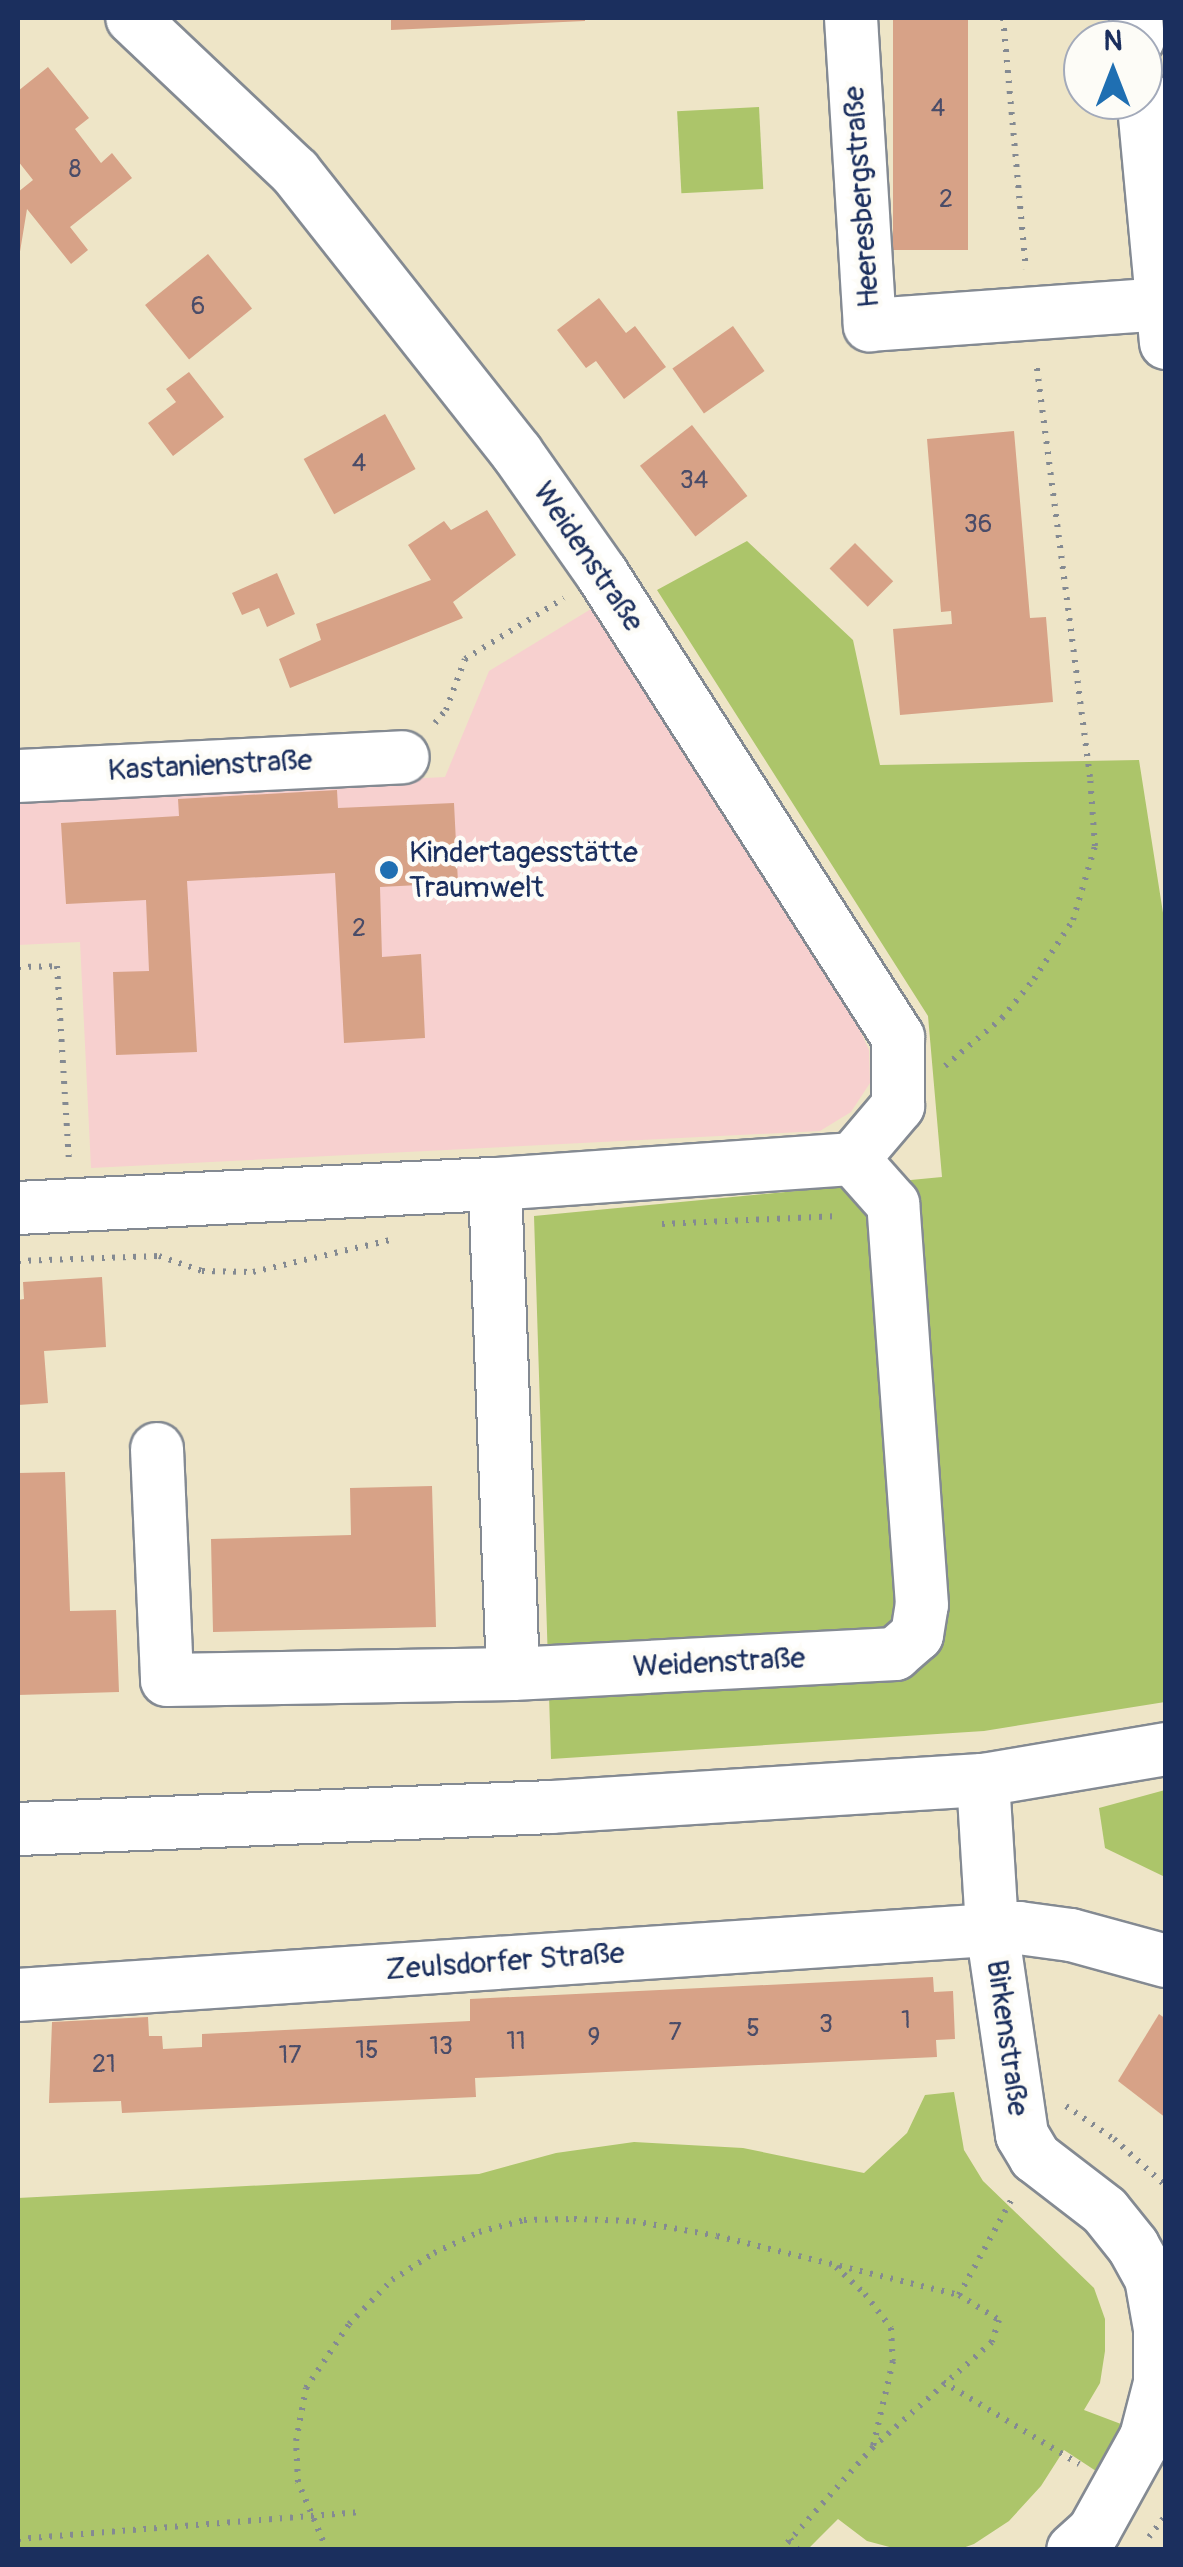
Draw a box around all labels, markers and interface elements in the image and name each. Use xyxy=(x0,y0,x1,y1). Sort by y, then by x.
north arrow xyxy=(1063,20,1163,120)
text: N xyxy=(1104,24,1122,59)
street label: Heeresbergstraße xyxy=(836,85,888,309)
house number: 4 xyxy=(931,94,945,124)
house number: 8 xyxy=(69,155,81,185)
house number: 2 xyxy=(939,185,953,215)
house number: 6 xyxy=(191,292,205,322)
house number: 4 xyxy=(352,449,366,479)
house number: 34 xyxy=(680,466,708,496)
street label: Weidenstraße xyxy=(525,475,651,639)
house number: 36 xyxy=(964,510,992,540)
street label: Kastanienstraße xyxy=(107,743,313,789)
place label: Kindertagesstätte Traumwelt xyxy=(409,835,638,906)
marker: Kindertagesstätte Traumwelt xyxy=(378,859,400,881)
house number: 2 xyxy=(352,914,366,944)
street label: Weidenstraße xyxy=(632,1641,806,1685)
street label: Zeulsdorfer Straße xyxy=(384,1936,626,1988)
street label: Birkenstraße xyxy=(978,1958,1036,2118)
house number: 1 xyxy=(901,2006,911,2036)
house number: 3 xyxy=(819,2010,833,2040)
house number: 5 xyxy=(746,2014,760,2044)
house number: 7 xyxy=(668,2018,682,2048)
house number: 9 xyxy=(588,2023,600,2053)
house number: 11 xyxy=(506,2027,526,2057)
house number: 13 xyxy=(429,2032,453,2062)
house number: 15 xyxy=(355,2036,379,2066)
house number: 17 xyxy=(279,2041,301,2071)
house number: 21 xyxy=(92,2050,116,2080)

